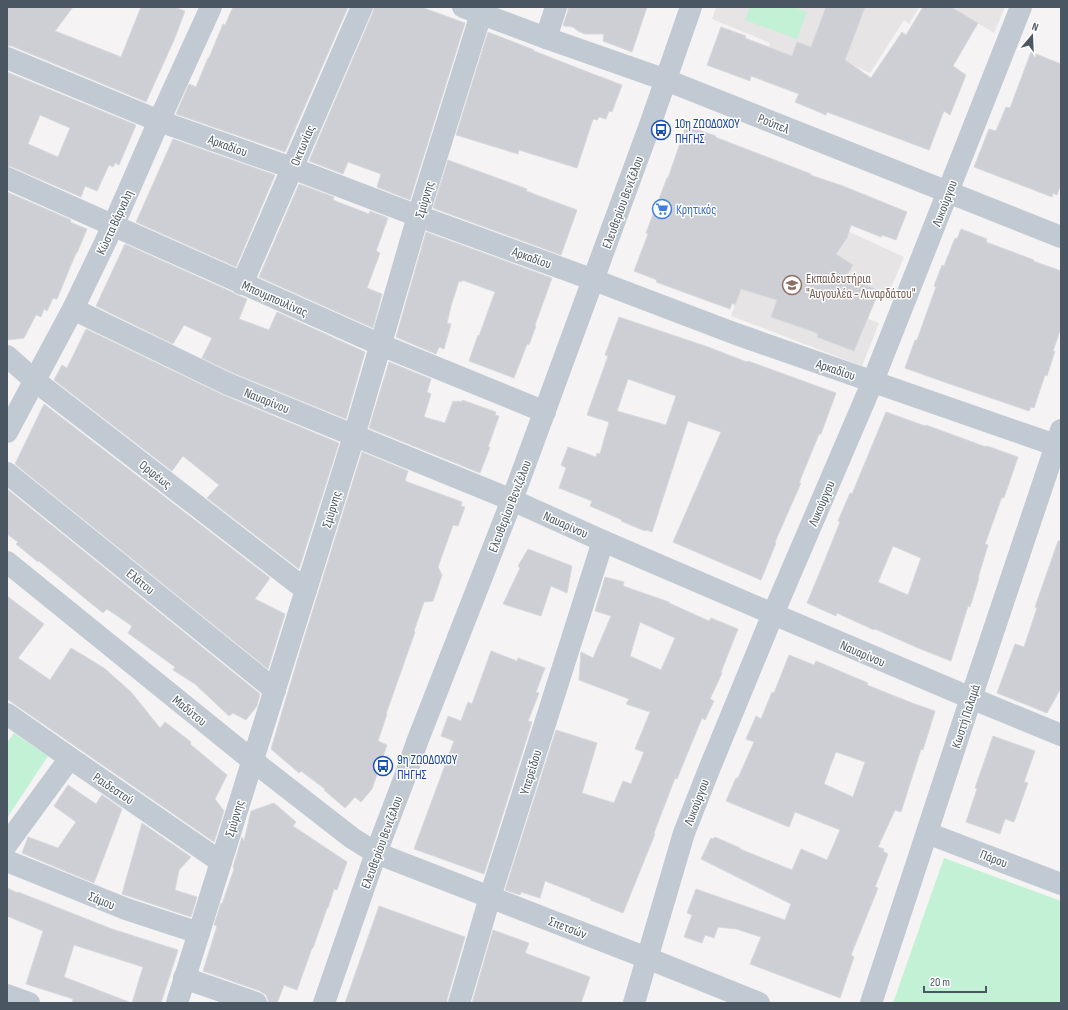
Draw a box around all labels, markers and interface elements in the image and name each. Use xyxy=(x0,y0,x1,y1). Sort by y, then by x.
north arrow xyxy=(1012,16,1052,56)
text: N xyxy=(1030,20,1040,34)
street label: Ρούπελ xyxy=(756,110,793,138)
place label: 10η ΖΩΟΔΟΧΟΥ ΠΗΓΗΣ xyxy=(675,116,740,147)
bus stop icon: 10η ΖΩΟΔΟΧΟΥ ΠΗΓΗΣ xyxy=(650,119,672,141)
street label: Οκτωνίας xyxy=(287,123,319,168)
street label: Αρκαδίου xyxy=(205,131,249,160)
street label: Ελευθερίου Βενιζέλου xyxy=(599,154,647,251)
street label: Λυκούργου xyxy=(929,178,961,230)
street label: Σμύρνης xyxy=(412,179,438,220)
street label: Κώστα Βάρναλη xyxy=(93,188,137,257)
supermarket icon: Κρητικός xyxy=(651,198,673,220)
place label: Κρητικός xyxy=(676,202,716,218)
street label: Αρκαδίου xyxy=(509,243,553,272)
place label: Εκπαιδευτήρια "Αυγουλέα - Λιναρδάτου" xyxy=(806,271,916,302)
school or university icon: Εκπαιδευτήρια "Αυγουλέα - Λιναρδάτου" xyxy=(781,274,803,296)
street label: Μπουμπουλίνας xyxy=(239,277,310,321)
street label: Αρκαδίου xyxy=(813,355,857,384)
street label: Ναυαρίνου xyxy=(242,385,292,417)
street label: Ορφέως xyxy=(136,457,175,493)
street label: Ελευθερίου Βενιζέλου xyxy=(485,458,535,555)
street label: Λυκούργου xyxy=(805,478,839,530)
street label: Σμύρνης xyxy=(319,489,345,530)
street label: Ναυαρίνου xyxy=(541,508,590,542)
street label: Ελάτου xyxy=(123,566,158,598)
street label: Ναυαρίνου xyxy=(838,637,888,671)
street label: Κωστή Παλαμά xyxy=(948,682,984,750)
street label: Μαδύτου xyxy=(169,692,210,729)
street label: Υπερείδου xyxy=(517,748,545,797)
place label: 9η ΖΩΟΔΟΧΟΥ ΠΗΓΗΣ xyxy=(397,752,458,783)
bus stop icon: 9η ΖΩΟΔΟΧΟΥ ΠΗΓΗΣ xyxy=(372,755,394,777)
street label: Ραιδεστού xyxy=(90,769,137,808)
street label: Λυκούργου xyxy=(681,777,713,829)
street label: Ελευθερίου Βενιζέλου xyxy=(358,794,406,891)
street label: Σμύρνης xyxy=(222,798,248,839)
street label: Πάρου xyxy=(978,846,1010,871)
street label: Σάμου xyxy=(86,888,117,913)
street label: Σπετσών xyxy=(546,913,589,942)
scale bar xyxy=(924,968,986,994)
text: 20 m xyxy=(930,975,950,990)

